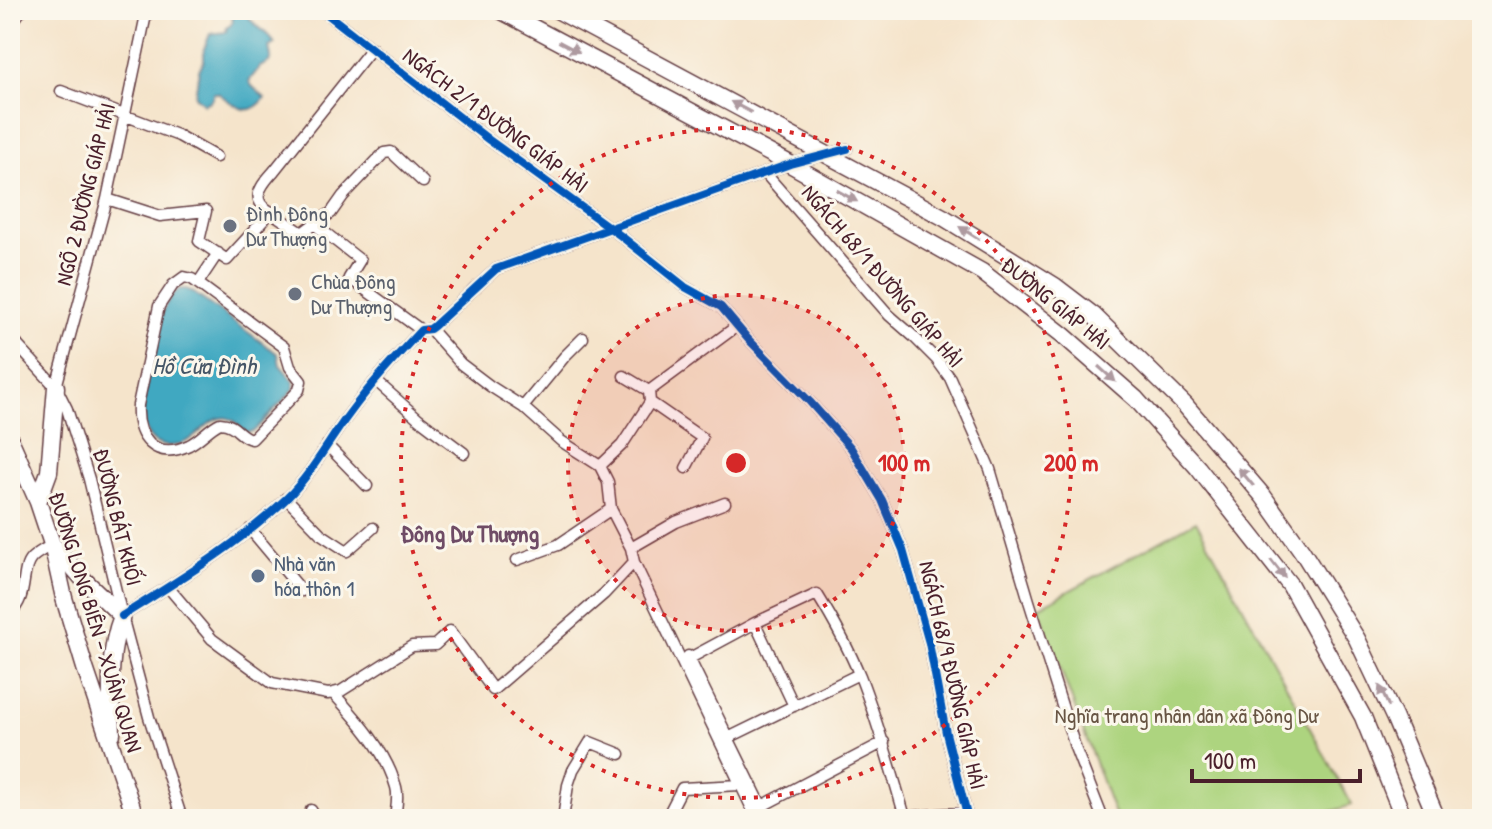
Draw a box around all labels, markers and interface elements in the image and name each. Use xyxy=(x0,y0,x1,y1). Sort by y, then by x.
street label: NGÁCH 2/1 ĐƯỜNG GIÁP HẢI xyxy=(397,40,595,200)
one-way arrow xyxy=(558,40,581,53)
street label: NGÕ 2 ĐƯỜNG GIÁP HẢI xyxy=(48,100,122,288)
one-way arrow xyxy=(730,101,752,115)
street label: NGÁCH 68/1 ĐƯỜNG GIÁP HẢI xyxy=(795,178,971,374)
one-way arrow xyxy=(836,190,859,203)
place label: Đình Đông Dư Thượng xyxy=(246,198,328,253)
marker: Đình Đông Dư Thượng xyxy=(221,217,239,235)
one-way arrow xyxy=(958,226,980,240)
street label: ĐƯỜNG GIÁP HẢI xyxy=(995,250,1117,356)
place label: Chùa Đông Dư Thượng xyxy=(311,266,395,321)
marker: Chùa Đông Dư Thượng xyxy=(286,285,304,303)
water label: Hồ Cửa Đình xyxy=(152,349,258,381)
one-way arrow xyxy=(1097,365,1117,382)
street label: ĐƯỜNG BÁT KHỐI xyxy=(86,445,150,589)
text: 100 m xyxy=(878,446,930,478)
text: 200 m xyxy=(1044,446,1098,478)
centre of rings xyxy=(722,449,750,477)
one-way arrow xyxy=(1238,467,1255,487)
street label: ĐƯỜNG LONG BIÊN – XUÂN QUAN xyxy=(42,488,150,756)
district label: Đông Dư Thượng xyxy=(401,517,540,550)
place label: Nhà văn hóa thôn 1 xyxy=(274,548,354,603)
street label: NGÁCH 68/9 ĐƯỜNG GIÁP HẢI xyxy=(912,558,994,792)
one-way arrow xyxy=(1270,559,1286,579)
marker: Nhà văn hóa thôn 1 xyxy=(249,567,267,585)
one-way arrow xyxy=(1377,684,1391,708)
park label: Nghĩa trang nhân dân xã Đông Dư xyxy=(1055,700,1319,730)
scale bar xyxy=(1192,733,1360,783)
text: 100 m xyxy=(1204,744,1256,776)

